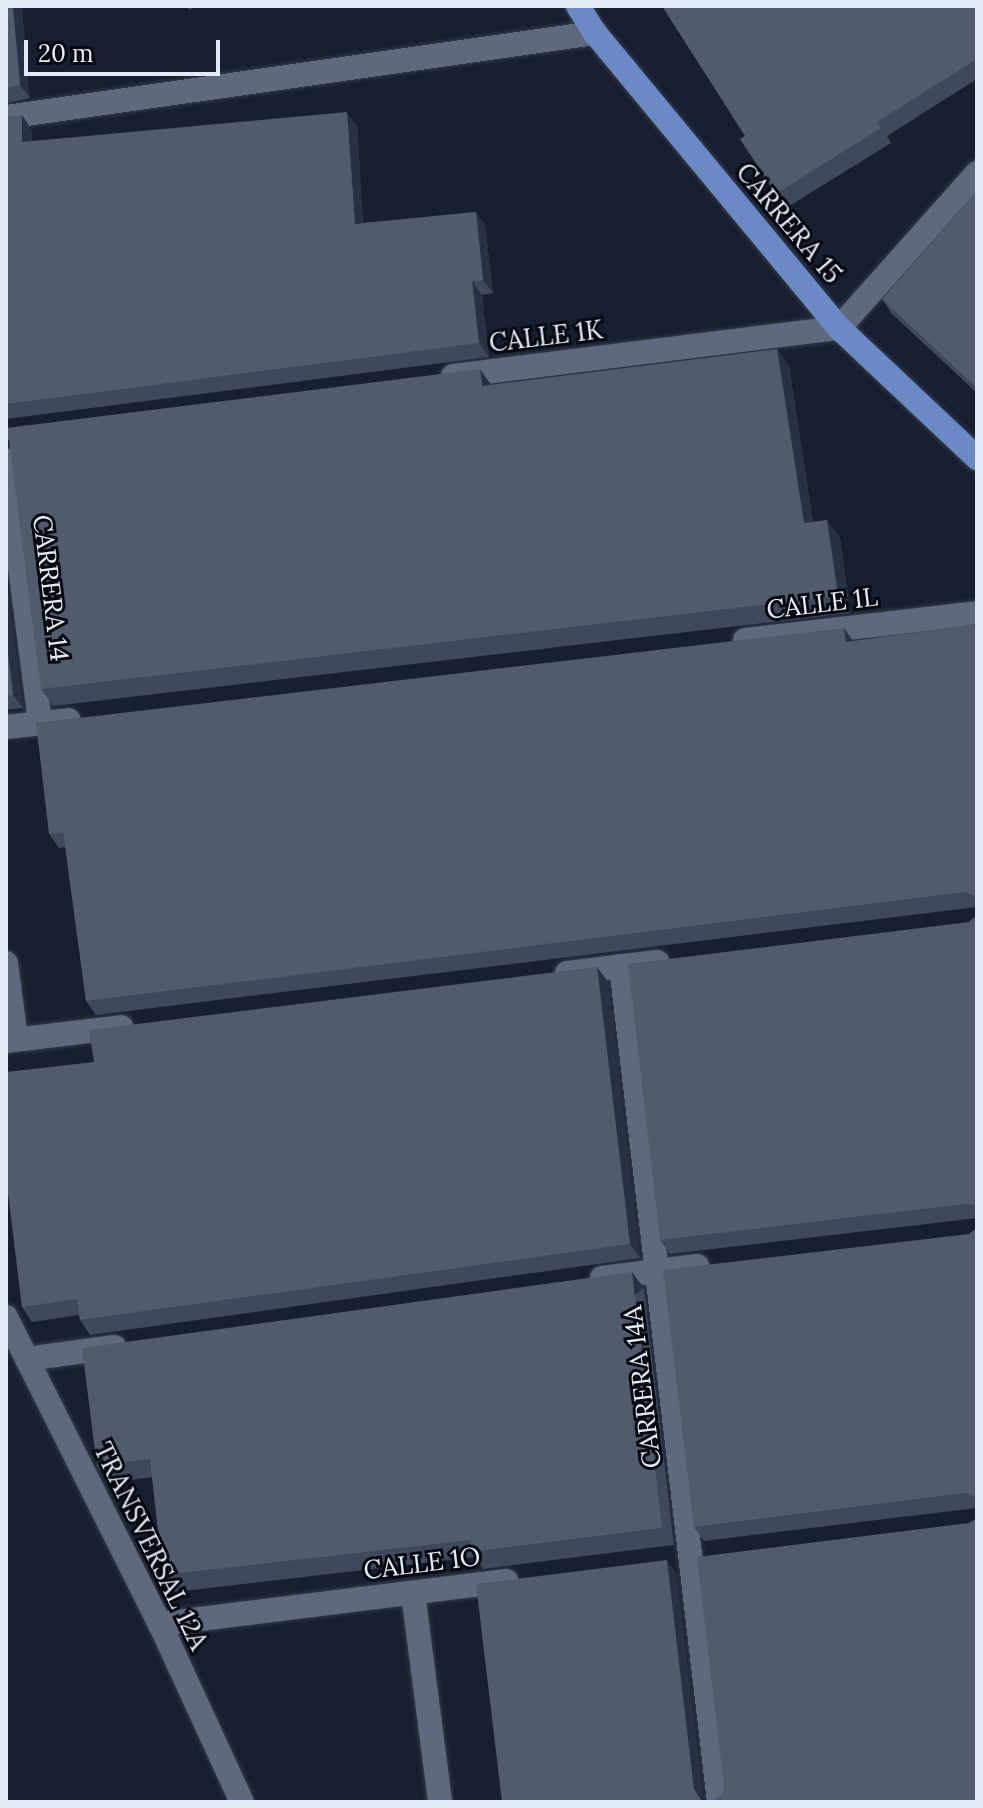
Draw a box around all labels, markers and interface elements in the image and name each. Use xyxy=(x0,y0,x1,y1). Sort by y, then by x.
scale bar xyxy=(28,24,224,74)
text: 20 m xyxy=(38,38,94,69)
street label: CARRERA 15 xyxy=(730,157,848,289)
street label: CALLE 1K xyxy=(487,314,605,358)
street label: CARRERA 14 xyxy=(27,513,75,663)
street label: CALLE 1L xyxy=(765,581,879,625)
street label: CARRERA 14A xyxy=(617,1304,667,1470)
street label: TRANSVERSAL 12A xyxy=(87,1437,215,1655)
street label: CALLE 1O xyxy=(362,1540,482,1586)

